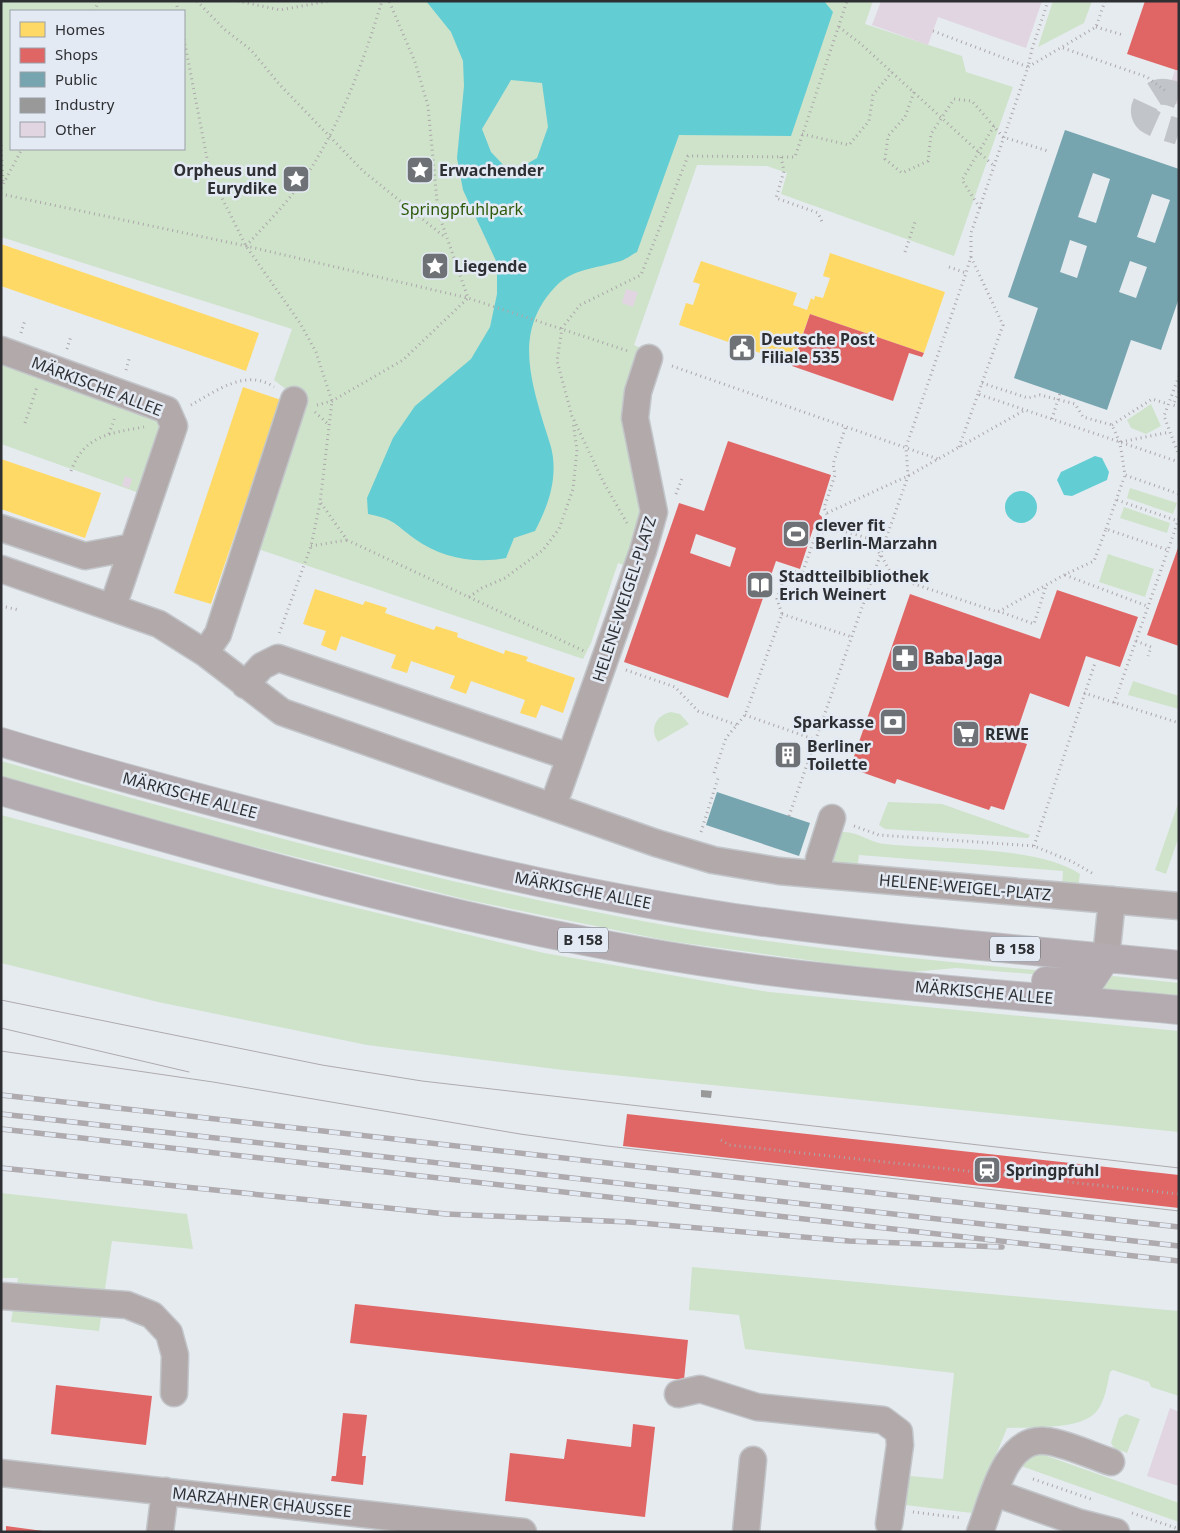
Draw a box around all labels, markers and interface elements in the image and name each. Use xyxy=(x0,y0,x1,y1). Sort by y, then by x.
legend xyxy=(10,10,185,150)
text: Homes xyxy=(55,19,105,39)
text: Shops xyxy=(55,44,98,64)
text: Public xyxy=(55,69,98,89)
text: Industry xyxy=(55,94,115,114)
text: Other xyxy=(55,119,96,139)
place icon: Erwachender xyxy=(405,155,435,185)
place label: Orpheus und Eurydike xyxy=(174,159,277,199)
place label: Erwachender xyxy=(439,159,544,181)
place icon: Orpheus und Eurydike xyxy=(281,164,311,194)
park label: Springpfuhlpark xyxy=(401,198,524,220)
place icon: Liegende xyxy=(420,251,450,281)
place label: Liegende xyxy=(454,255,527,277)
place label: Deutsche Post Filiale 535 xyxy=(761,328,875,368)
public building icon: Deutsche Post Filiale 535 xyxy=(727,333,757,363)
street label: MÄRKISCHE ALLEE xyxy=(28,351,166,421)
street label: HELENE-WEIGEL-PLATZ xyxy=(587,513,661,685)
place label: clever fit Berlin-Marzahn xyxy=(815,514,938,554)
sports icon: clever fit Berlin-Marzahn xyxy=(781,519,811,549)
place label: Stadtteilbibliothek Erich Weinert xyxy=(779,565,929,605)
library icon: Stadtteilbibliothek Erich Weinert xyxy=(745,570,775,600)
pharmacy icon: Baba Jaga xyxy=(890,643,920,673)
place label: Baba Jaga xyxy=(924,647,1003,669)
bank icon: Sparkasse xyxy=(878,707,908,737)
place label: Sparkasse xyxy=(793,711,874,733)
supermarket icon: REWE xyxy=(951,719,981,749)
place label: REWE xyxy=(985,723,1029,745)
place label: Berliner Toilette xyxy=(807,735,871,775)
building icon: Berliner Toilette xyxy=(773,740,803,770)
street label: MÄRKISCHE ALLEE xyxy=(120,766,260,824)
street label: MÄRKISCHE ALLEE xyxy=(513,866,653,914)
street label: HELENE-WEIGEL-PLATZ xyxy=(878,869,1052,905)
road number: B 158 xyxy=(558,928,608,952)
road number: B 158 xyxy=(990,936,1040,962)
street label: MÄRKISCHE ALLEE xyxy=(914,975,1054,1009)
station icon: Springpfuhl xyxy=(972,1155,1002,1185)
place label: Springpfuhl xyxy=(1006,1159,1099,1181)
street label: MARZAHNER CHAUSSEE xyxy=(171,1482,353,1522)

